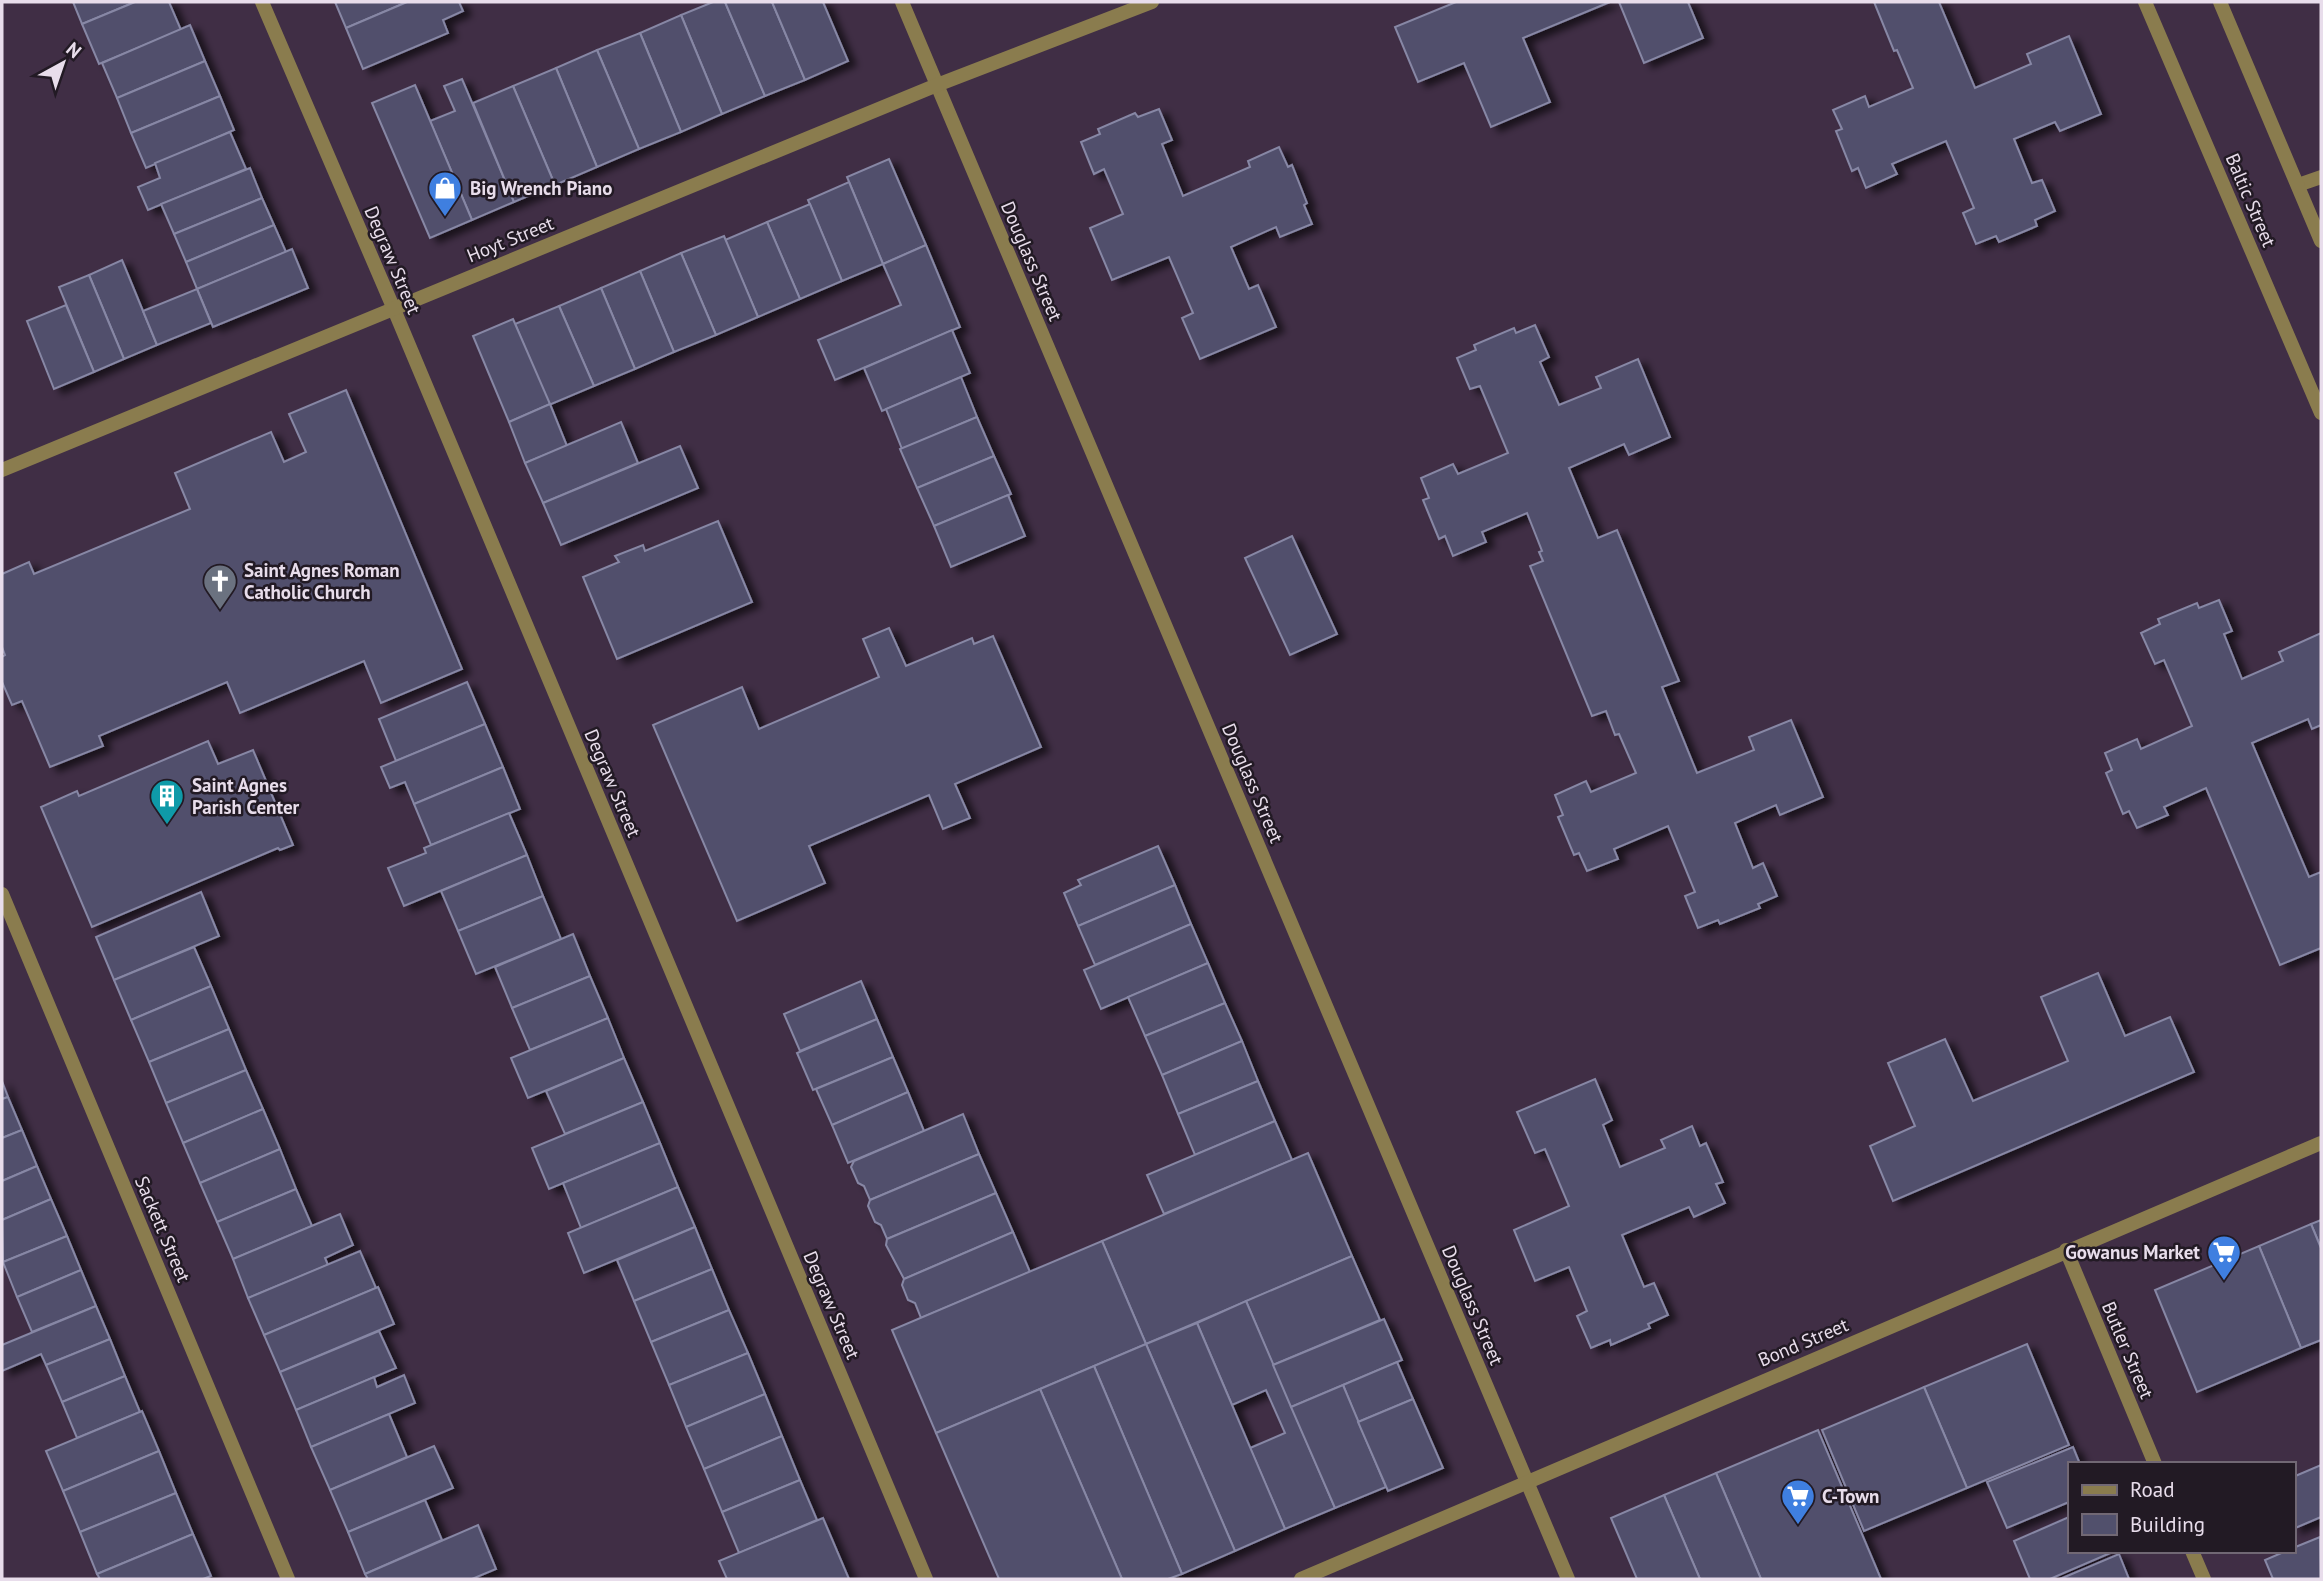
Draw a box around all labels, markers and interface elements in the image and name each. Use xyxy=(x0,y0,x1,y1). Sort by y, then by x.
north arrow xyxy=(28,28,98,98)
text: N xyxy=(61,37,86,63)
street label: Baltic Street xyxy=(2221,150,2282,251)
shop icon: Big Wrench Piano xyxy=(426,169,464,218)
place label: Big Wrench Piano xyxy=(470,176,612,200)
street label: Douglass Street xyxy=(996,198,1068,325)
street label: Degraw Street xyxy=(359,202,427,318)
street label: Hoyt Street xyxy=(463,211,557,267)
place label: Saint Agnes Roman Catholic Church xyxy=(244,558,400,604)
church icon: Saint Agnes Roman Catholic Church xyxy=(201,562,239,611)
street label: Douglass Street xyxy=(1217,720,1289,847)
street label: Degraw Street xyxy=(579,725,647,841)
place label: Saint Agnes Parish Center xyxy=(192,773,300,819)
building icon: Saint Agnes Parish Center xyxy=(148,777,186,826)
street label: Sackett Street xyxy=(130,1172,196,1286)
supermarket icon: Gowanus Market xyxy=(2205,1233,2243,1282)
place label: Gowanus Market xyxy=(2065,1240,2200,1264)
street label: Douglass Street xyxy=(1437,1242,1509,1369)
street label: Degraw Street xyxy=(798,1247,866,1363)
street label: Butler Street xyxy=(2097,1298,2159,1403)
street label: Bond Street xyxy=(1754,1312,1852,1372)
legend xyxy=(2068,1462,2295,1553)
text: Road xyxy=(2130,1476,2174,1503)
supermarket icon: C-Town xyxy=(1779,1477,1817,1526)
place label: C-Town xyxy=(1822,1484,1879,1508)
text: Building xyxy=(2130,1511,2205,1538)

